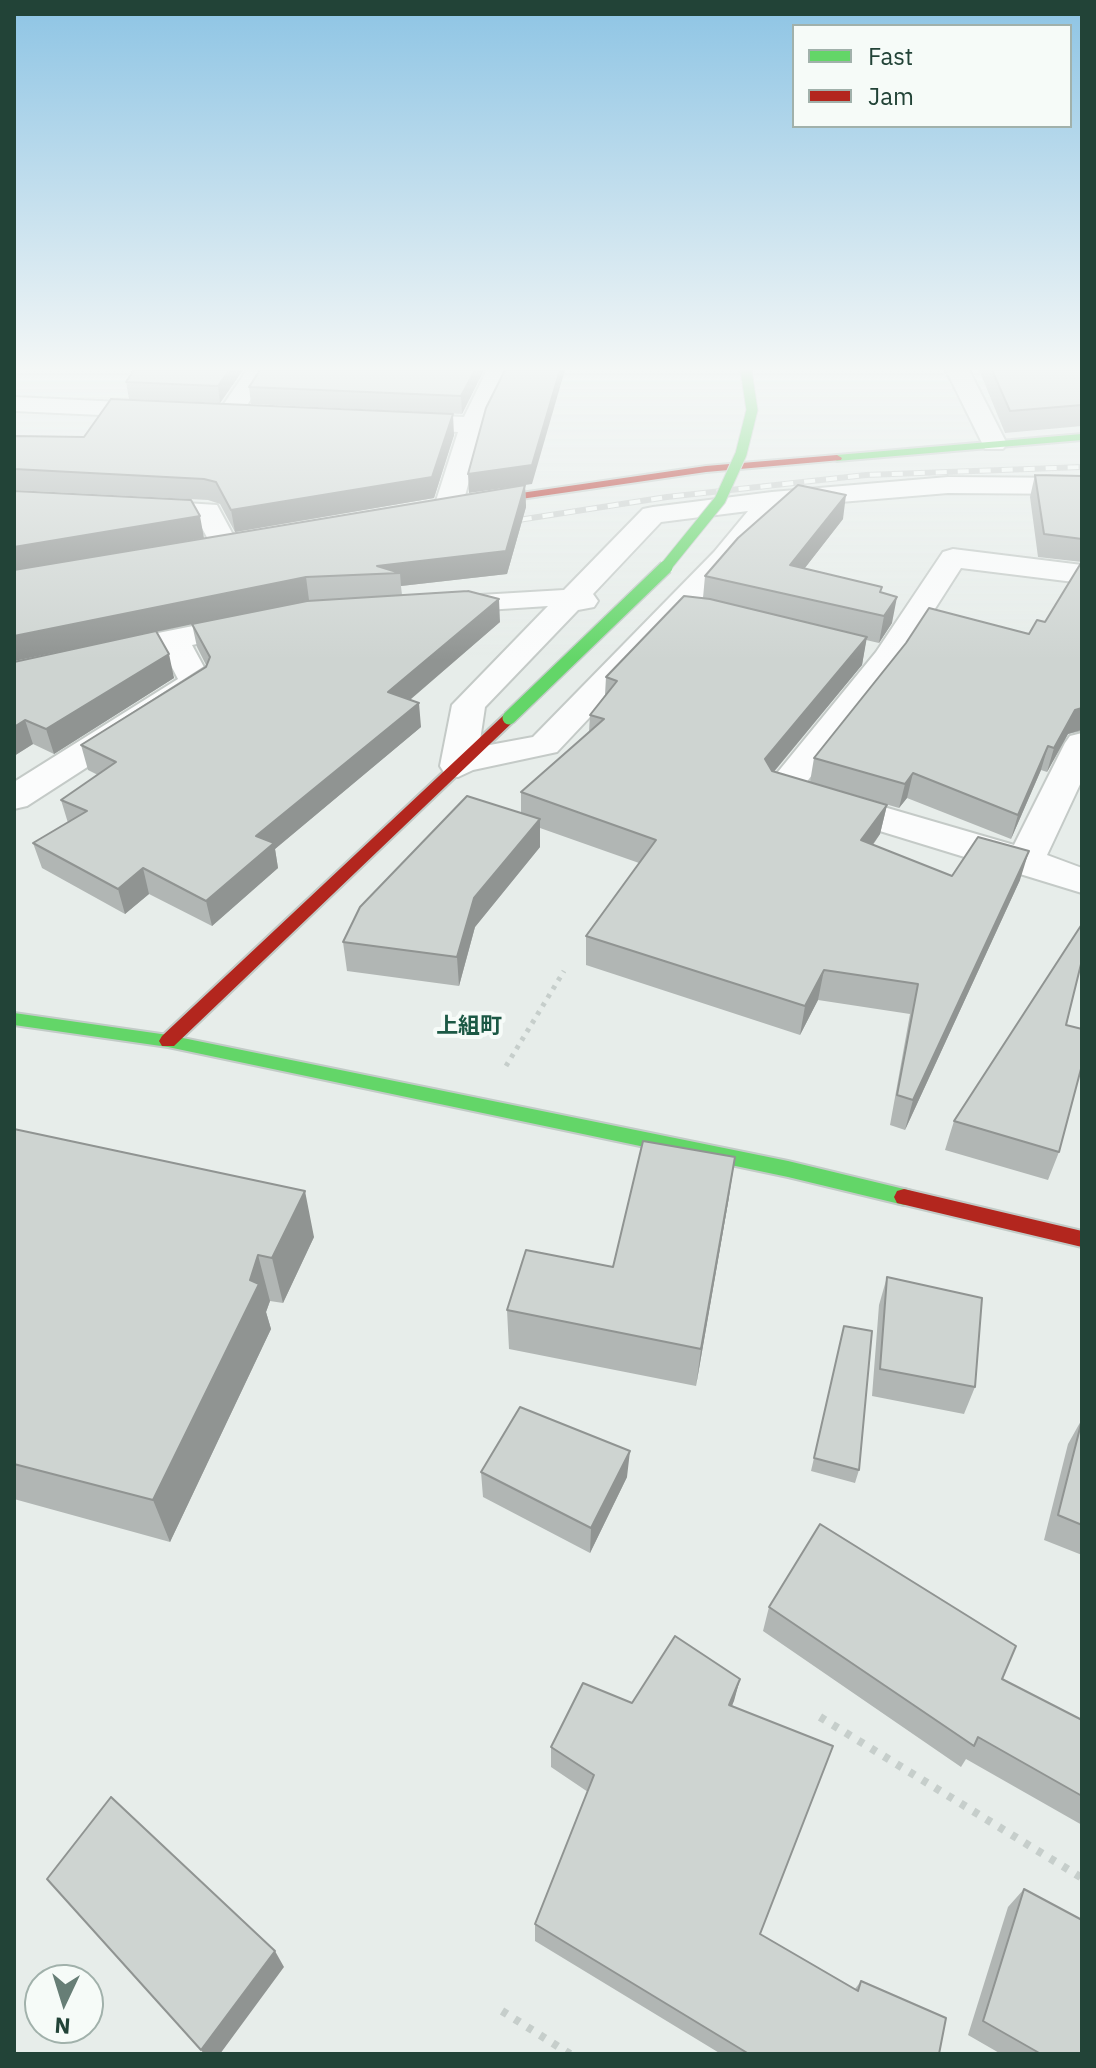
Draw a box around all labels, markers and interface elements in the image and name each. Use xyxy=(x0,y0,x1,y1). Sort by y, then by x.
legend xyxy=(792,24,1072,128)
text: Fast xyxy=(868,40,913,72)
text: Jam xyxy=(868,80,914,112)
district label: 上組町 xyxy=(436,1014,502,1040)
north arrow xyxy=(24,1964,104,2044)
text: N xyxy=(53,2011,71,2041)

